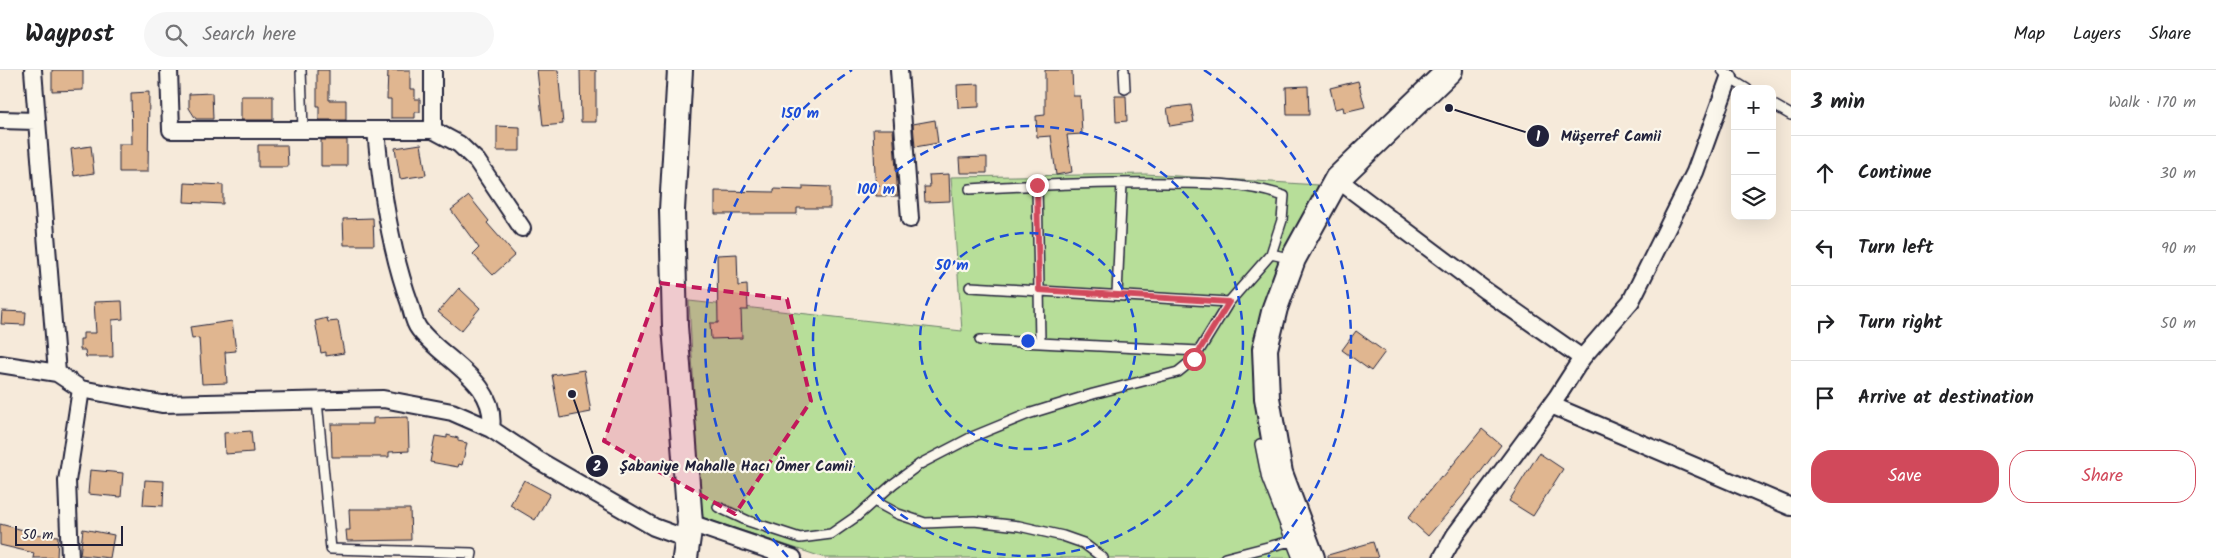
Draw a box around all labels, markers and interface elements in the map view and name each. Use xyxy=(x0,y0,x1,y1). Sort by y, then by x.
search box xyxy=(144,12,494,57)
text: Waypost xyxy=(25,15,114,54)
text: Search here xyxy=(202,20,296,50)
text: Map xyxy=(2014,20,2045,49)
text: Layers xyxy=(2073,20,2121,49)
text: Share xyxy=(2149,20,2191,49)
icon: search xyxy=(162,21,190,49)
map controls xyxy=(1731,85,1776,220)
button: + xyxy=(1731,85,1776,130)
text: 3 min xyxy=(1811,86,1865,119)
text: Walk · 170 m xyxy=(2108,90,2196,115)
text: 150 m xyxy=(781,102,819,126)
callout: Müşerref Camii xyxy=(1526,121,1671,151)
text: 1 xyxy=(1536,125,1541,149)
text: Müşerref Camii xyxy=(1561,125,1662,149)
button: − xyxy=(1731,130,1776,175)
text: Continue xyxy=(1858,158,1931,188)
icon: ahead xyxy=(1811,159,1839,187)
text: 30 m xyxy=(2160,161,2196,186)
route end xyxy=(1026,174,1049,197)
button: layers xyxy=(1731,175,1776,220)
text: 100 m xyxy=(857,178,895,202)
text: Turn left xyxy=(1858,233,1933,263)
icon: left xyxy=(1811,234,1839,262)
text: 90 m xyxy=(2161,236,2196,261)
text: 50 m xyxy=(934,254,969,278)
text: Turn right xyxy=(1858,308,1943,338)
icon: right xyxy=(1811,309,1839,337)
text: 50 m xyxy=(2160,311,2196,336)
centre of rings xyxy=(1019,332,1037,350)
route start xyxy=(1183,348,1206,371)
text: Arrive at destination xyxy=(1858,383,2034,413)
icon: arrive xyxy=(1811,384,1839,412)
button: Save xyxy=(1811,450,1999,503)
button: Share xyxy=(2009,450,2196,503)
callout: Şabaniye Mahalle Hacı Ömer Camii xyxy=(585,451,862,481)
text: 2 xyxy=(593,455,602,479)
text: Şabaniye Mahalle Hacı Ömer Camii xyxy=(620,455,853,479)
scale bar xyxy=(15,523,122,546)
text: 50 m xyxy=(22,524,53,546)

